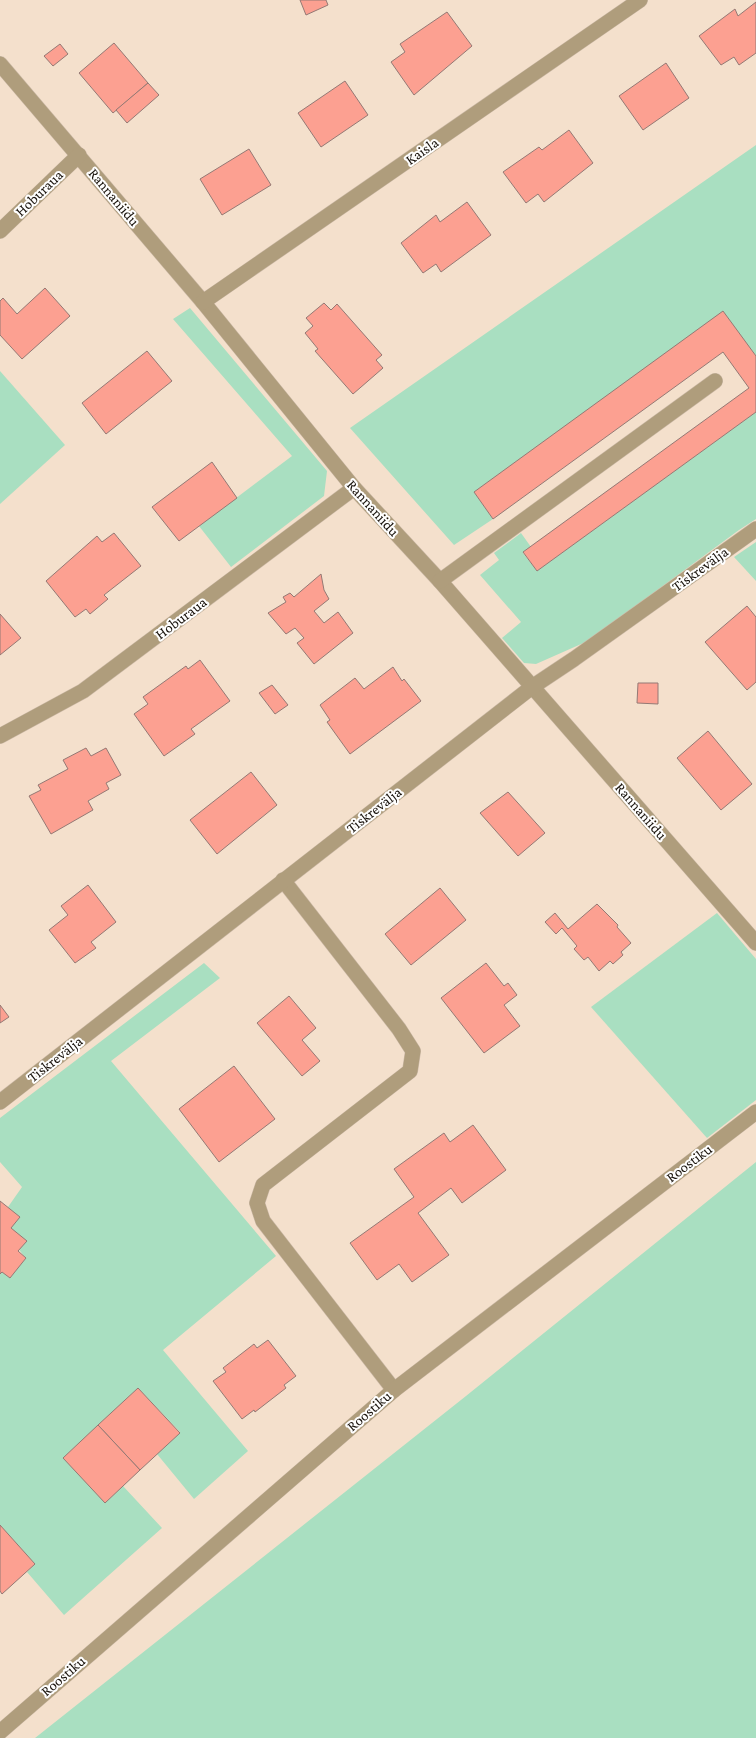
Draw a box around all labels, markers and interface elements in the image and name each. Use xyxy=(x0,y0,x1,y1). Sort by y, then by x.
street label: Kaisla xyxy=(403,134,441,168)
street label: Rannaniidu xyxy=(85,165,143,229)
street label: Hoburaua xyxy=(12,166,66,220)
street label: Rannaniidu xyxy=(344,477,402,539)
street label: Tiskrevälja xyxy=(669,543,732,595)
street label: Hoburaua xyxy=(152,594,210,642)
street label: Rannaniidu xyxy=(612,779,670,843)
street label: Tiskrevälja xyxy=(343,784,405,837)
street label: Tiskrevälja xyxy=(24,1033,86,1086)
street label: Roostiku xyxy=(663,1141,715,1185)
street label: Roostiku xyxy=(344,1388,394,1434)
street label: Roostiku xyxy=(38,1653,88,1699)

